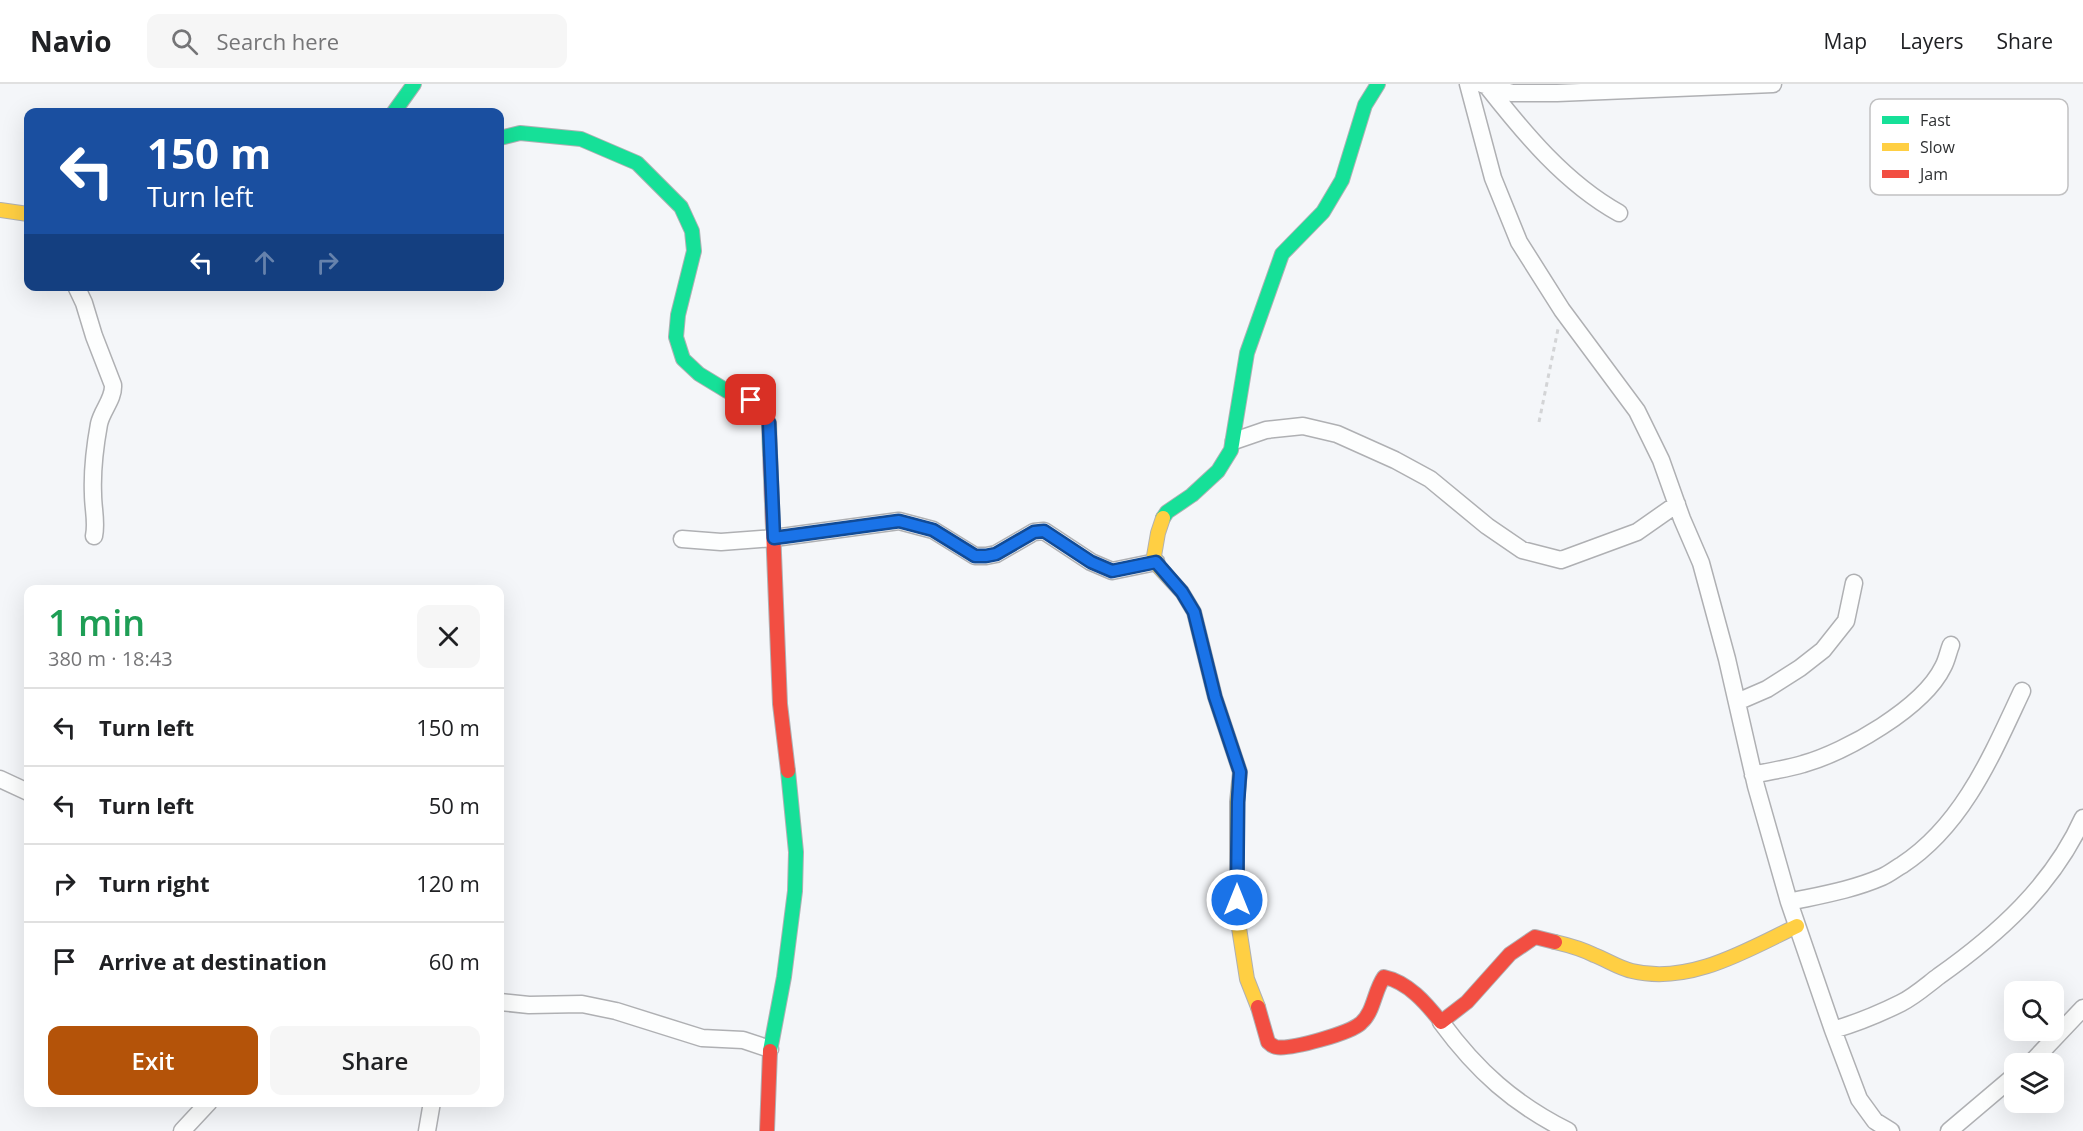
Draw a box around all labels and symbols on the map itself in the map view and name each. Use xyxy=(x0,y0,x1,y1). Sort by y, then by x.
legend xyxy=(1870,99,2068,195)
text: Fast xyxy=(1920,109,1951,131)
text: Slow xyxy=(1920,136,1955,158)
text: Jam xyxy=(1918,163,1948,185)
pin xyxy=(725,374,776,425)
position arrow xyxy=(1205,868,1269,932)

